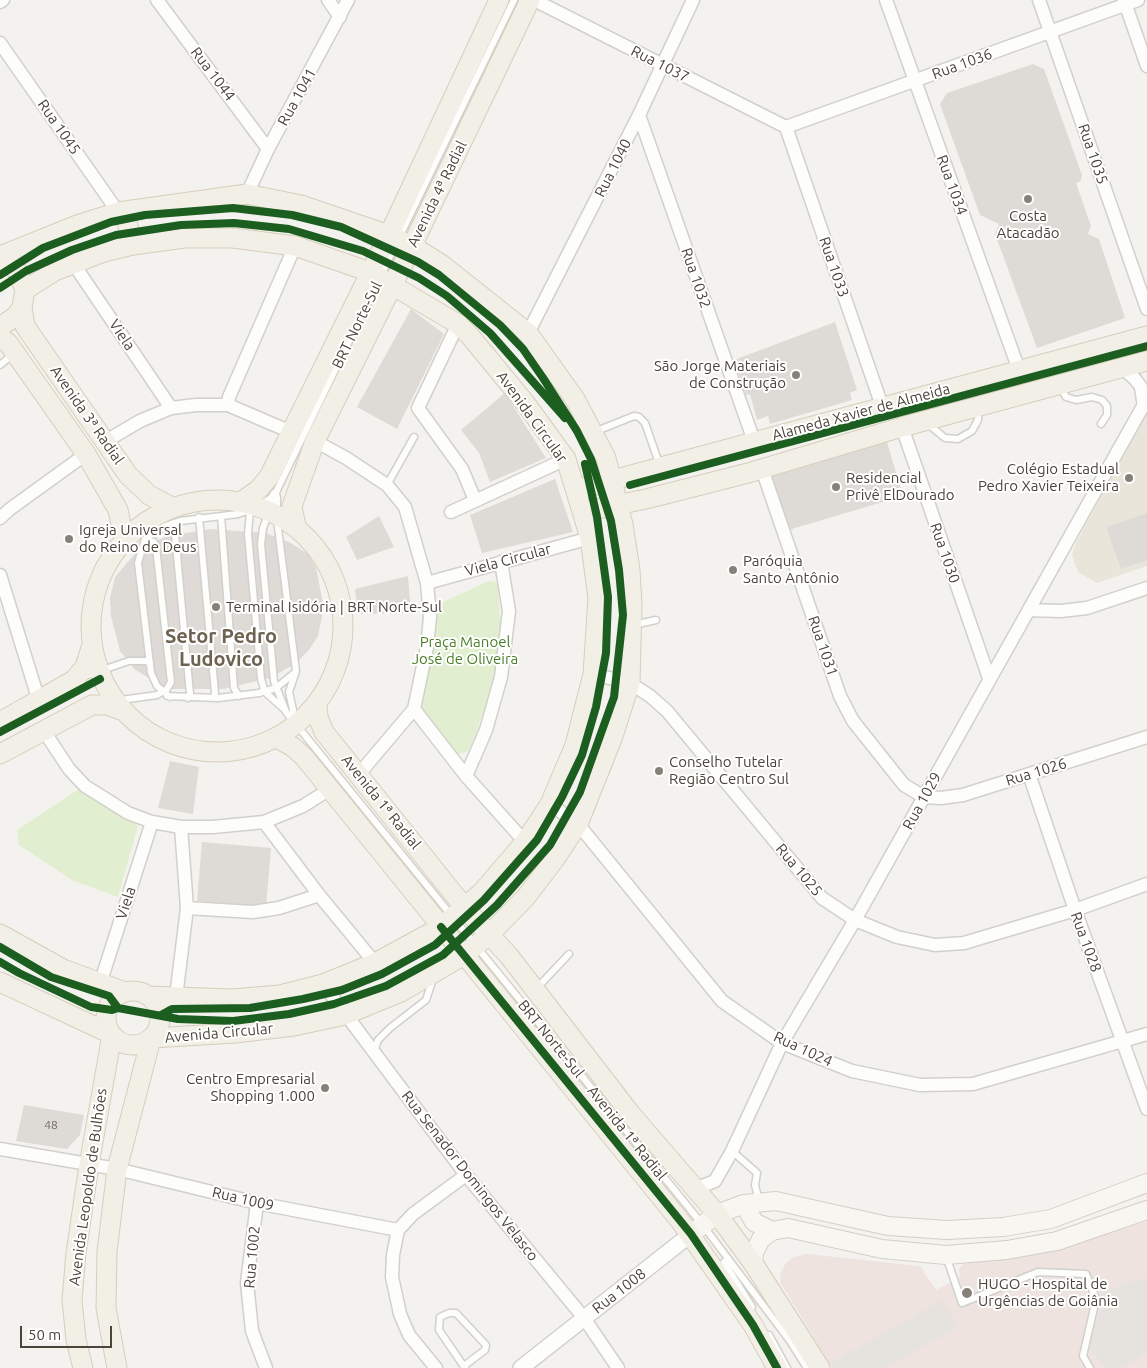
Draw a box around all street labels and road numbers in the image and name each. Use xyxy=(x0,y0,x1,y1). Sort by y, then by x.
street label: Rua 1037 xyxy=(628,42,692,86)
street label: Rua 1044 xyxy=(187,43,239,105)
street label: Rua 1036 xyxy=(929,45,995,83)
street label: Rua 1041 xyxy=(274,65,320,129)
street label: Rua 1045 xyxy=(34,96,84,158)
street label: Rua 1035 xyxy=(1074,121,1112,187)
street label: Rua 1040 xyxy=(591,136,635,200)
street label: Avenida 4ª Radial xyxy=(403,138,471,250)
street label: Rua 1034 xyxy=(933,152,971,218)
street label: Rua 1033 xyxy=(815,234,853,300)
street label: Rua 1032 xyxy=(677,245,715,311)
street label: BRT Norte-Sul xyxy=(328,279,386,371)
street label: Viela xyxy=(105,316,139,354)
street label: Avenida 3ª Radial xyxy=(46,362,128,468)
street label: Avenida Circular xyxy=(493,368,571,466)
street label: Alameda Xavier de Almeida xyxy=(770,380,952,444)
street label: Rua 1030 xyxy=(926,520,964,586)
street label: Viela Circular xyxy=(463,540,553,580)
street label: Rua 1031 xyxy=(804,613,842,679)
street label: Avenida 1ª Radial xyxy=(337,751,425,853)
street label: Rua 1026 xyxy=(1003,754,1069,790)
street label: Rua 1029 xyxy=(899,769,945,833)
street label: Rua 1025 xyxy=(772,840,826,900)
street label: Viela xyxy=(112,884,140,922)
street label: Rua 1028 xyxy=(1067,909,1105,975)
street label: BRT Norte-Sul xyxy=(514,997,588,1081)
street label: Avenida Circular xyxy=(164,1019,274,1047)
street label: Rua 1024 xyxy=(771,1028,835,1070)
street label: Avenida 1ª Radial xyxy=(583,1082,671,1184)
street label: Avenida Leopoldo de Bulhões xyxy=(65,1087,111,1287)
street label: Rua Senador Domingos Velasco xyxy=(398,1087,542,1265)
street label: Rua 1009 xyxy=(210,1183,276,1215)
street label: Rua 1002 xyxy=(240,1225,264,1289)
street label: Rua 1008 xyxy=(589,1265,649,1317)

